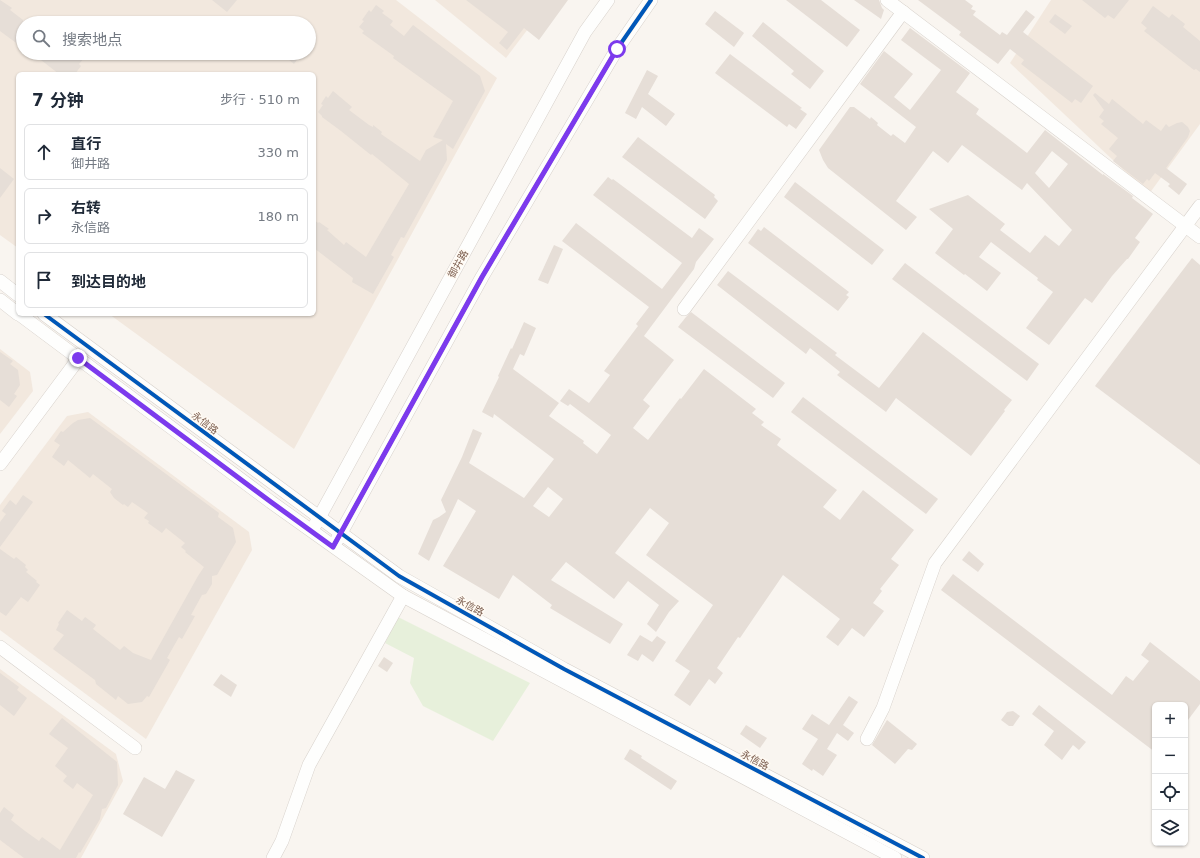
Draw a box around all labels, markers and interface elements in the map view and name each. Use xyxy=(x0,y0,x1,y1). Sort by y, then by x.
search box xyxy=(16,16,316,60)
icon: search xyxy=(30,27,52,49)
text: 搜索地点 xyxy=(62,31,122,49)
route start xyxy=(608,40,626,58)
text: 7 分钟 xyxy=(32,90,84,110)
text: 步行 · 510 m xyxy=(220,92,300,107)
text: 直行 xyxy=(71,135,101,153)
icon: ahead xyxy=(33,141,55,163)
text: 330 m xyxy=(257,145,299,160)
text: 御井路 xyxy=(71,156,110,171)
text: 右转 xyxy=(71,199,101,217)
icon: right xyxy=(33,205,55,227)
text: 180 m xyxy=(257,209,299,224)
text: 永信路 xyxy=(71,220,110,235)
street label: 御井路 xyxy=(446,248,470,280)
icon: arrive xyxy=(33,269,55,291)
text: 到达目的地 xyxy=(71,273,146,291)
route end xyxy=(69,349,87,367)
street label: 永信路 xyxy=(190,410,220,436)
street label: 永信路 xyxy=(454,594,486,618)
map controls xyxy=(1152,702,1188,846)
button: + xyxy=(1152,702,1188,738)
button: − xyxy=(1152,738,1188,774)
street label: 永信路 xyxy=(739,748,771,772)
button: locate xyxy=(1152,774,1188,810)
button: layers xyxy=(1152,810,1188,846)

